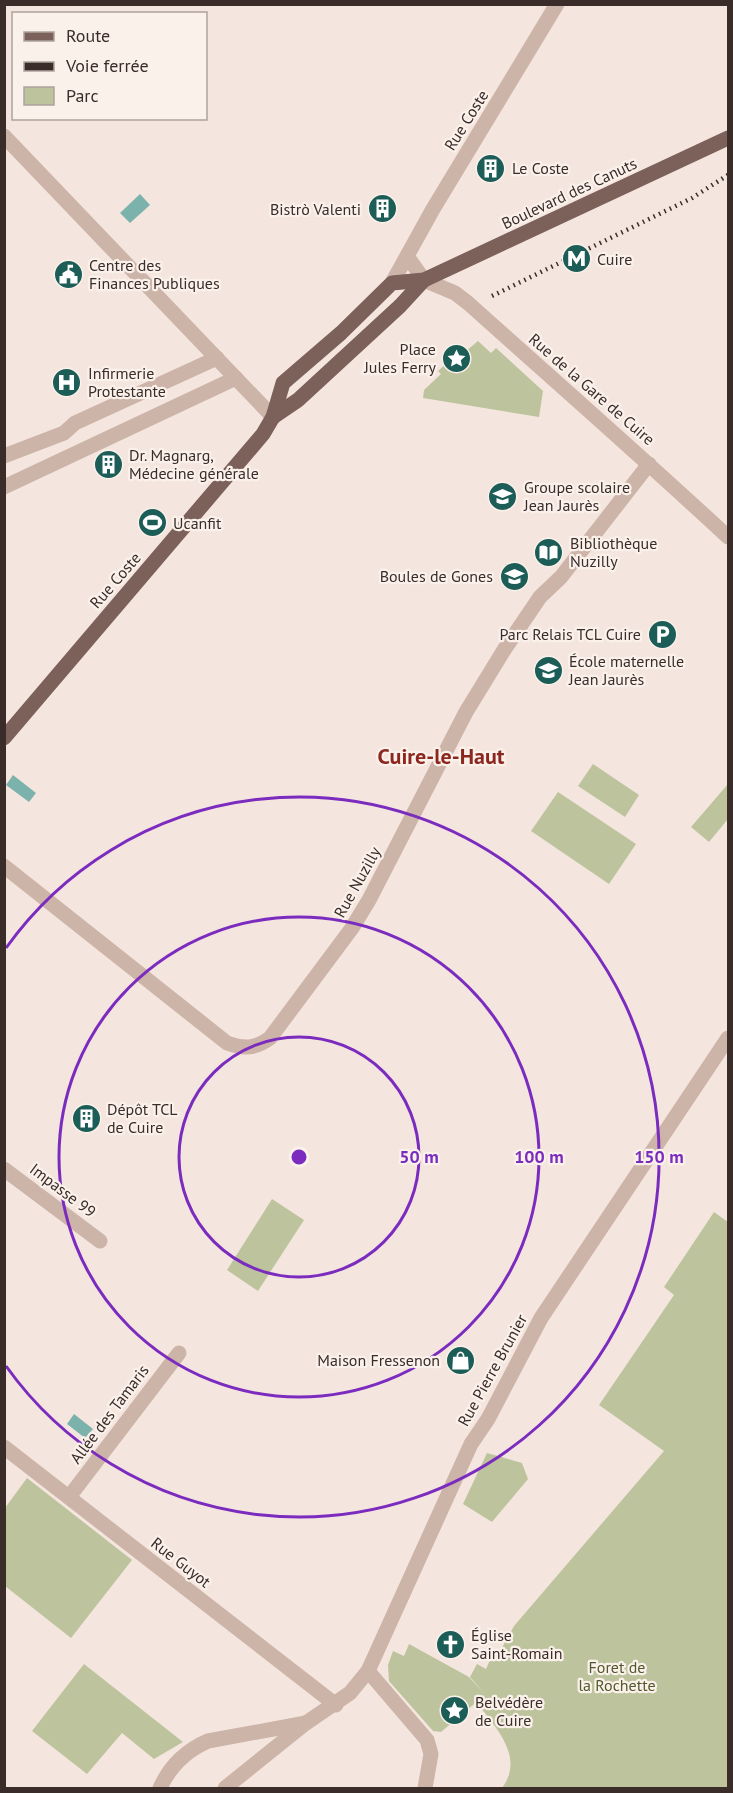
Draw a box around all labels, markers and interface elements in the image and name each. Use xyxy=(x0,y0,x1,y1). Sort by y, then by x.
legend xyxy=(12,12,207,120)
text: Route xyxy=(66,24,110,47)
text: Voie ferrée xyxy=(65,54,149,77)
text: Parc xyxy=(66,84,99,107)
street label: Rue Coste xyxy=(440,86,492,154)
building icon: Le Coste xyxy=(475,152,507,184)
street label: Boulevard des Canuts xyxy=(498,153,640,233)
place label: Le Coste xyxy=(512,158,569,178)
building icon: Bistrò Valenti xyxy=(366,193,398,225)
place label: Bistrò Valenti xyxy=(270,199,361,219)
metro station icon: Cuire xyxy=(560,243,592,275)
place label: Cuire xyxy=(597,249,632,269)
place label: Centre des Finances Publiques xyxy=(89,255,220,293)
public building icon: Centre des Finances Publiques xyxy=(52,258,84,290)
street label: Rue de la Gare de Cuire xyxy=(525,329,659,449)
place label: Place Jules Ferry xyxy=(363,339,437,377)
place icon: Place Jules Ferry xyxy=(441,342,473,374)
place label: Infirmerie Protestante xyxy=(88,363,166,401)
hospital icon: Infirmerie Protestante xyxy=(51,366,83,398)
place label: Dr. Magnarg, Médecine générale xyxy=(129,445,259,483)
building icon: Dr. Magnarg, Médecine générale xyxy=(92,448,124,480)
place label: Groupe scolaire Jean Jaurès xyxy=(523,477,630,515)
school or university icon: Groupe scolaire Jean Jaurès xyxy=(487,480,519,512)
sports icon: Ucanfit xyxy=(136,507,168,539)
place label: Ucanfit xyxy=(173,513,222,533)
place label: Bibliothèque Nuzilly xyxy=(570,533,657,571)
library icon: Bibliothèque Nuzilly xyxy=(533,536,565,568)
street label: Rue Coste xyxy=(85,548,145,612)
school or university icon: Boules de Gones xyxy=(498,560,530,592)
place label: Boules de Gones xyxy=(380,566,493,586)
parking icon: Parc Relais TCL Cuire xyxy=(646,618,678,650)
place label: Parc Relais TCL Cuire xyxy=(499,624,641,644)
place label: École maternelle Jean Jaurès xyxy=(568,651,684,689)
school or university icon: École maternelle Jean Jaurès xyxy=(532,654,564,686)
district label: Cuire-le-Haut xyxy=(378,742,505,770)
street label: Rue Nuzilly xyxy=(329,843,385,921)
place label: Dépôt TCL de Cuire xyxy=(107,1099,178,1137)
building icon: Dépôt TCL de Cuire xyxy=(70,1102,102,1134)
text: 50 m xyxy=(399,1145,439,1168)
text: 100 m xyxy=(514,1145,564,1168)
text: 150 m xyxy=(634,1145,684,1168)
centre of rings xyxy=(289,1147,309,1167)
street label: Impasse 99 xyxy=(26,1159,100,1221)
street label: Rue Pierre Brunier xyxy=(453,1310,531,1430)
shop icon: Maison Fressenon xyxy=(445,1344,477,1376)
place label: Maison Fressenon xyxy=(317,1350,440,1370)
street label: Allée des Tamaris xyxy=(65,1360,153,1467)
street label: Rue Guyot xyxy=(147,1533,215,1592)
place label: Église Saint-Romain xyxy=(471,1625,562,1663)
church icon: Église Saint-Romain xyxy=(434,1628,466,1660)
park label: Foret de la Rochette xyxy=(578,1657,656,1695)
place label: Belvédère de Cuire xyxy=(475,1692,543,1730)
place icon: Belvédère de Cuire xyxy=(438,1695,470,1727)

